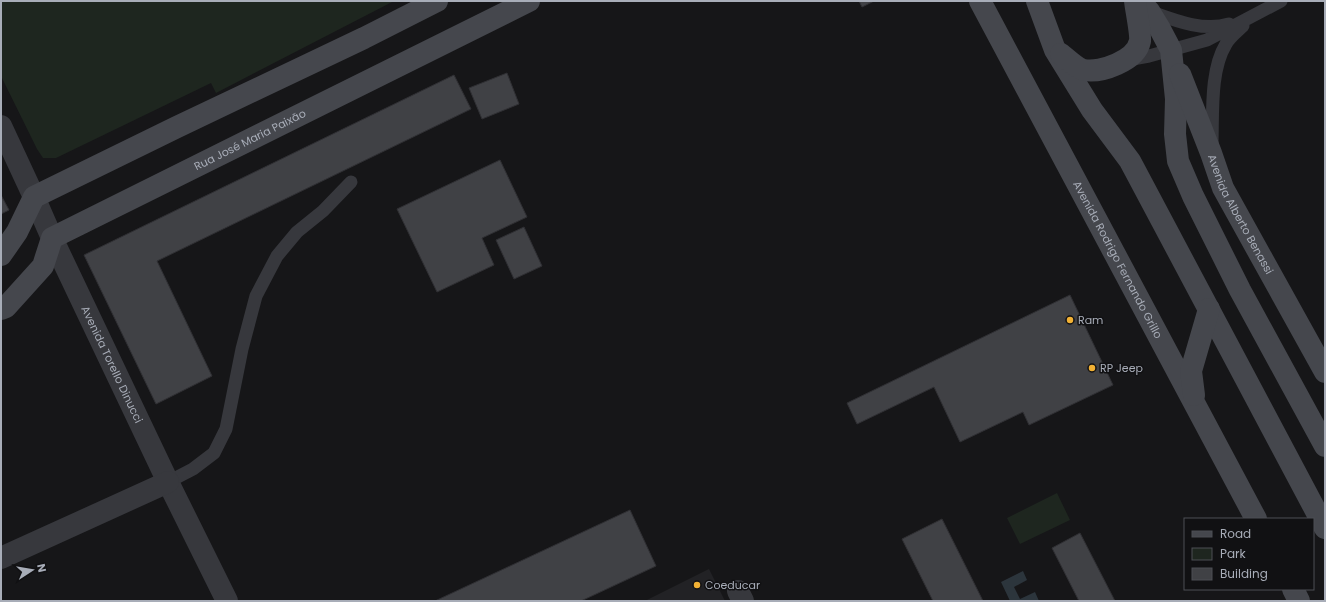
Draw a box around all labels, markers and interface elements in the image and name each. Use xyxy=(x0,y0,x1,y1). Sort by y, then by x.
street label: Rua José Maria Paixão xyxy=(191,105,309,174)
street label: Avenida Alberto Benassi xyxy=(1204,152,1277,277)
street label: Avenida Rodrigo Fernando Grillo xyxy=(1069,178,1166,341)
street label: Avenida Torello Dinucci xyxy=(77,303,147,426)
place label: Ram xyxy=(1078,312,1103,328)
marker: Ram xyxy=(1065,315,1075,325)
place label: RP Jeep xyxy=(1100,360,1143,376)
marker: RP Jeep xyxy=(1087,363,1097,373)
legend xyxy=(1184,518,1314,590)
text: Road xyxy=(1220,525,1251,542)
text: Park xyxy=(1220,545,1247,562)
north arrow xyxy=(12,550,52,590)
text: N xyxy=(33,562,50,574)
text: Building xyxy=(1220,565,1268,582)
place label: Coeducar xyxy=(705,577,760,593)
marker: Coeducar xyxy=(692,580,702,590)

